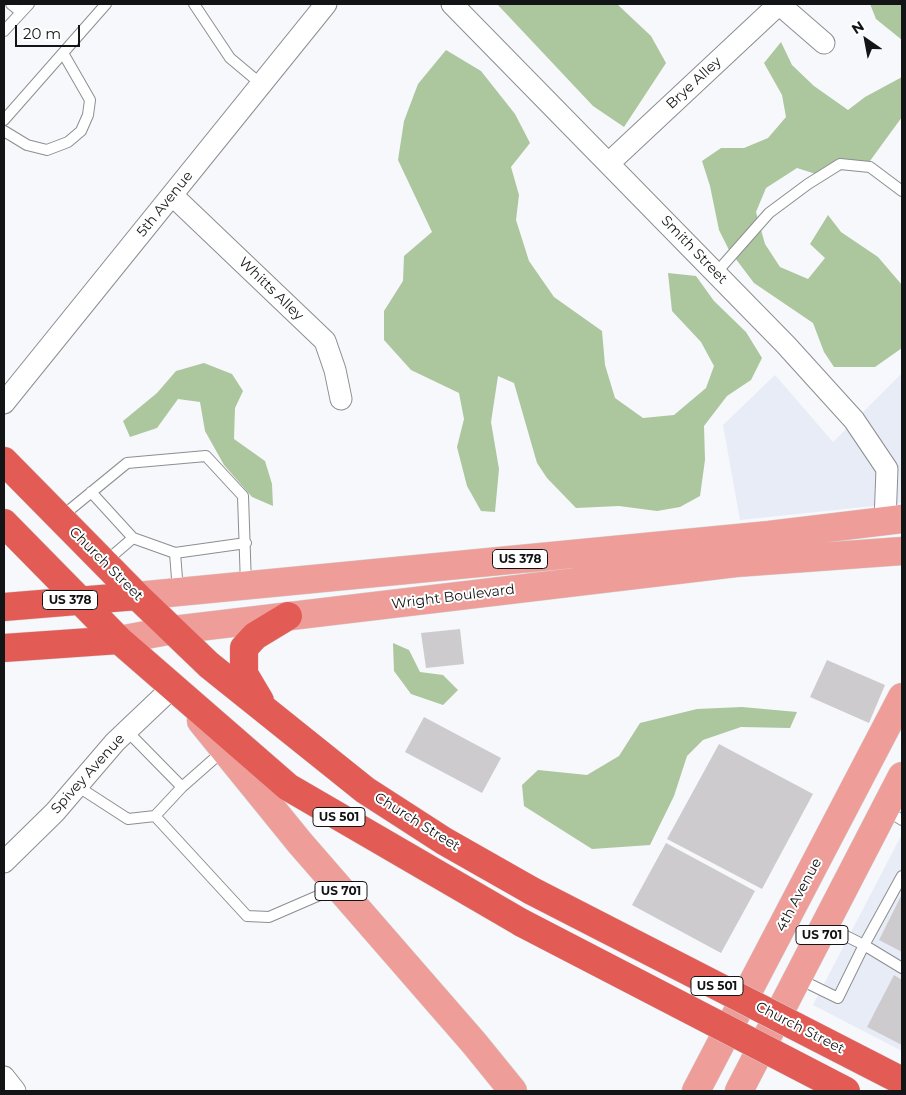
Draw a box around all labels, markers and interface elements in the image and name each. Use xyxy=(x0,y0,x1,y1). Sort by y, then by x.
scale bar xyxy=(18,15,82,47)
north arrow xyxy=(841,15,891,65)
text: N xyxy=(848,17,867,38)
text: 20 m xyxy=(23,24,61,43)
street label: Brye Alley xyxy=(663,53,725,113)
street label: 5th Avenue xyxy=(133,168,197,240)
street label: Smith Street xyxy=(657,212,731,288)
street label: Whitts Alley xyxy=(235,254,307,324)
street label: Church Street xyxy=(66,524,146,604)
road number: US 378 xyxy=(492,550,548,568)
street label: Wright Boulevard xyxy=(390,581,516,613)
road number: US 378 xyxy=(42,590,98,610)
street label: Spivey Avenue xyxy=(48,731,128,817)
street label: Church Street xyxy=(371,789,463,855)
road number: US 501 xyxy=(313,808,365,826)
street label: 4th Avenue xyxy=(773,855,825,935)
road number: US 701 xyxy=(315,881,367,900)
road number: US 701 xyxy=(796,926,848,944)
road number: US 501 xyxy=(691,976,743,996)
street label: Church Street xyxy=(753,998,847,1058)

